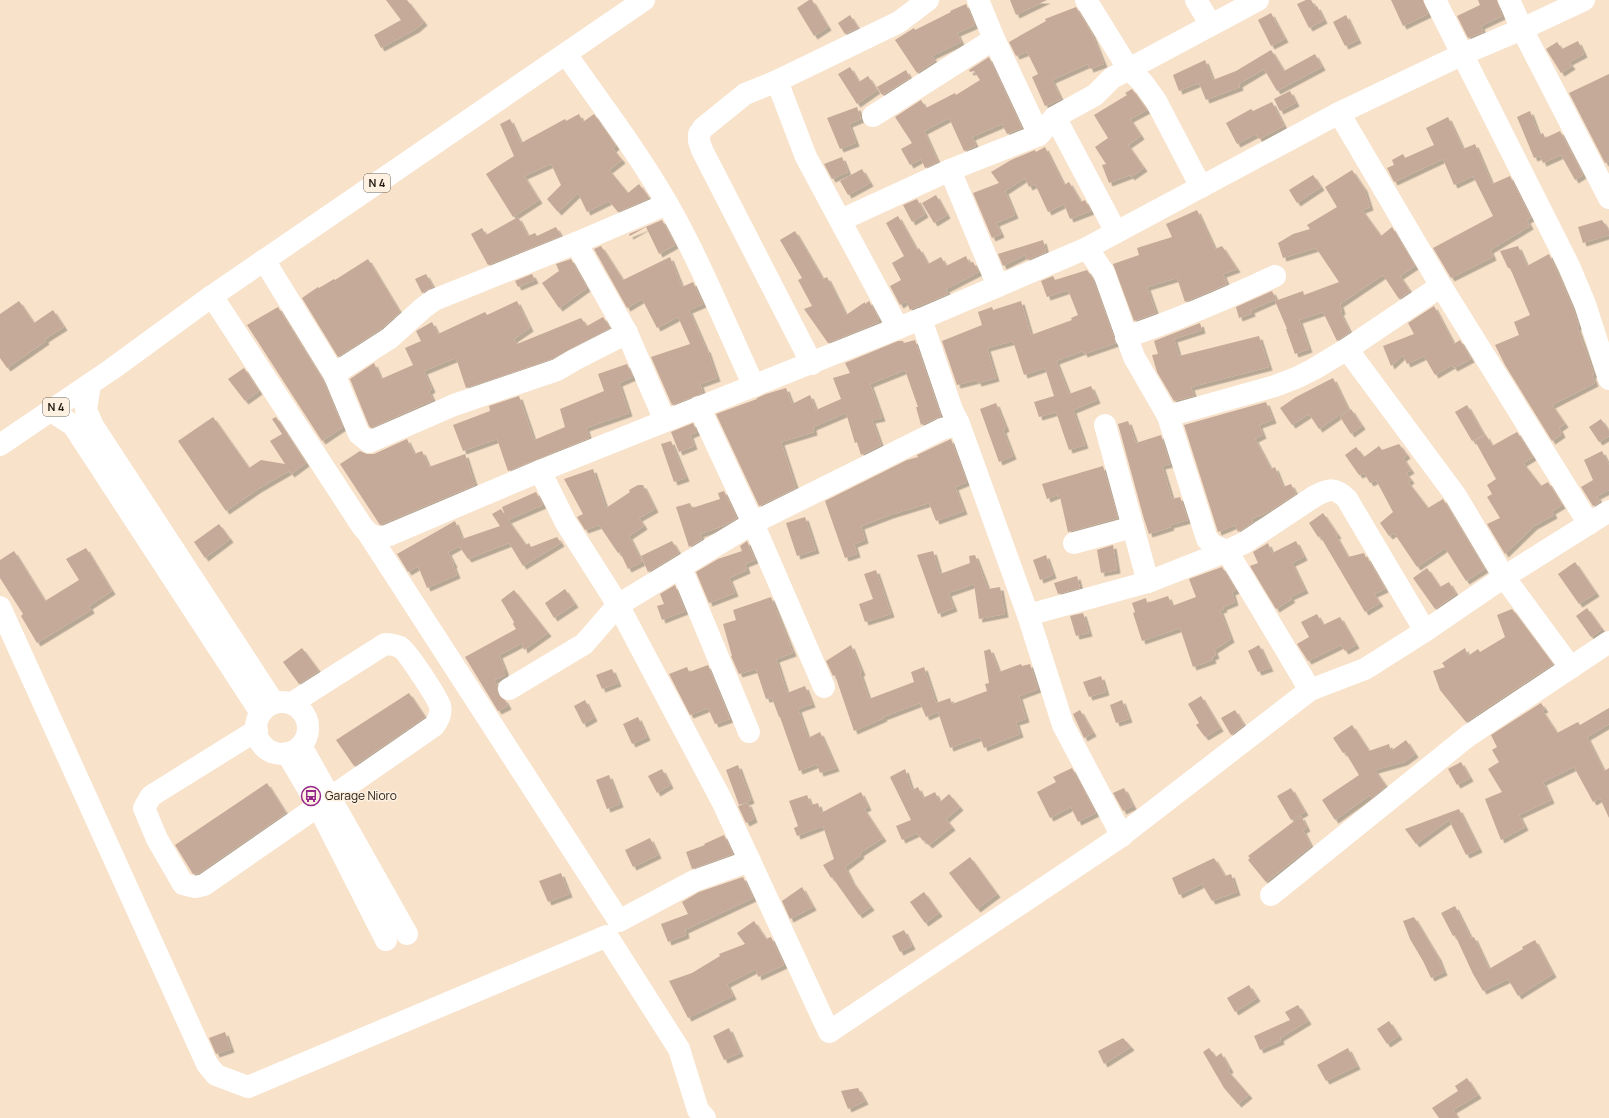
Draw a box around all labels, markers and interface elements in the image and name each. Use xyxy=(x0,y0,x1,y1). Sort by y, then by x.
road number: N 4 xyxy=(364,174,390,192)
road number: N 4 xyxy=(43,398,69,416)
bus stop icon: Garage Nioro xyxy=(300,785,322,807)
place label: Garage Nioro xyxy=(325,787,397,804)

